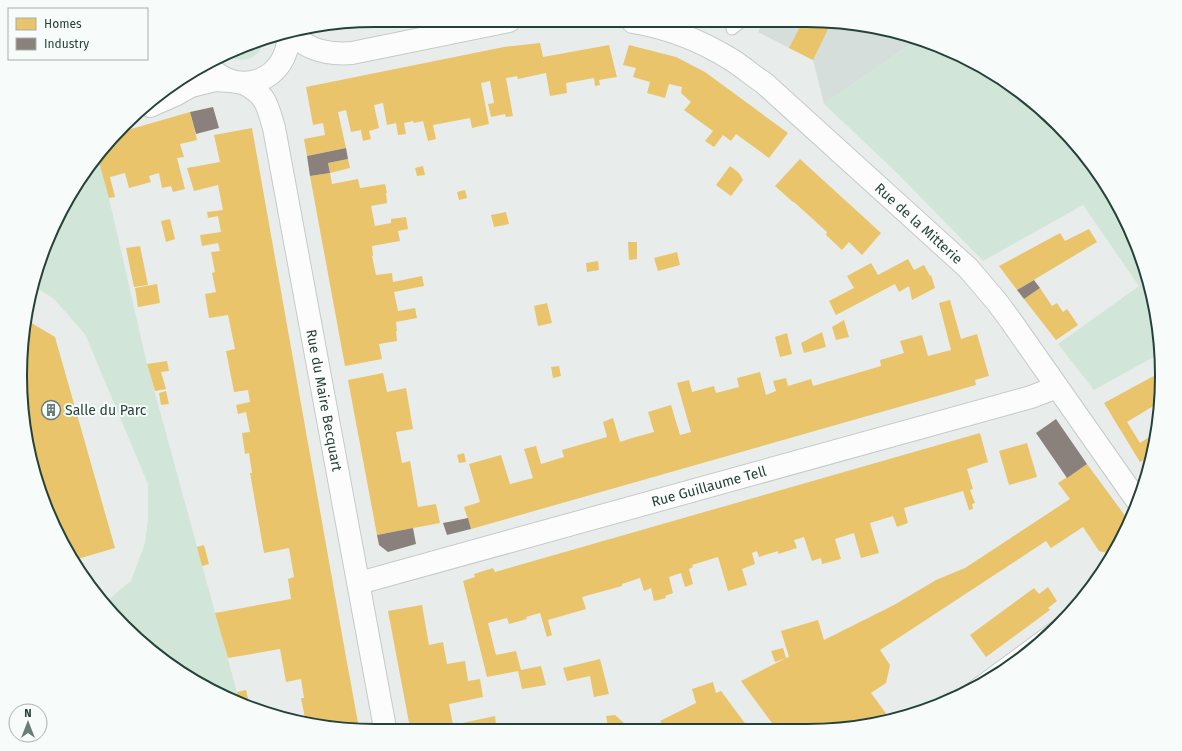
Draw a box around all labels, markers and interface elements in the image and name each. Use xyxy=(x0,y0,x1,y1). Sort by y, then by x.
legend xyxy=(8,8,148,60)
text: Homes xyxy=(44,17,82,31)
text: Industry xyxy=(44,37,89,51)
street label: Rue de la Mitterie xyxy=(871,179,966,267)
street label: Rue du Maire Becquart xyxy=(303,328,346,474)
building icon: Salle du Parc xyxy=(40,399,62,421)
place label: Salle du Parc xyxy=(65,402,147,419)
street label: Rue Guillaume Tell xyxy=(649,462,768,510)
north arrow xyxy=(8,703,48,743)
text: N xyxy=(24,707,32,720)

